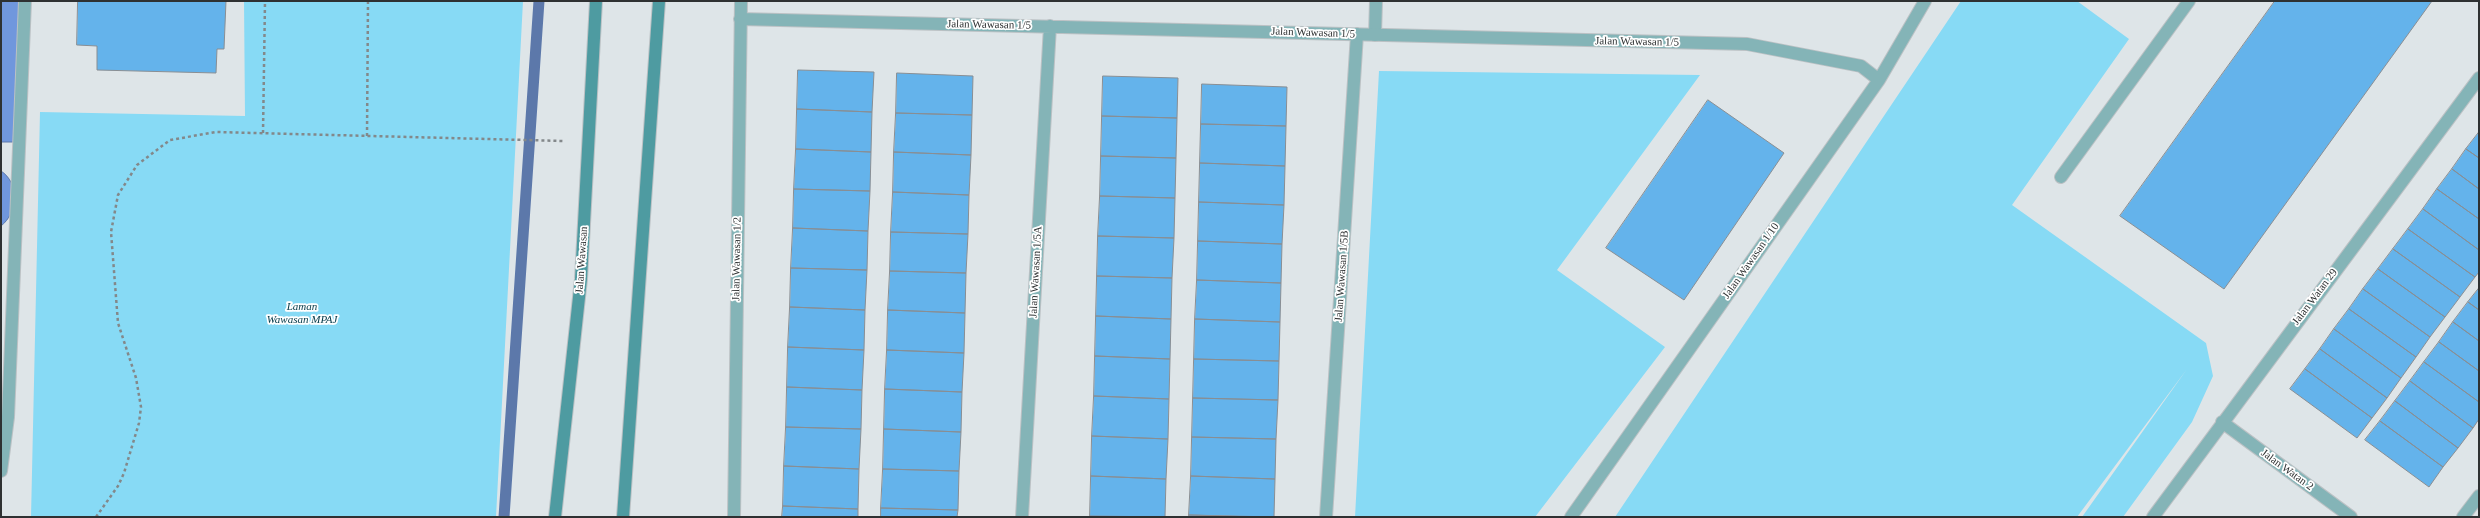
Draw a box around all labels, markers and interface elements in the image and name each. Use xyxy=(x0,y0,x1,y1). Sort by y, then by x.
street label: Jalan Wawasan 1/5 xyxy=(947,18,1031,32)
street label: Jalan Wawasan 1/5 xyxy=(1271,25,1355,41)
street label: Jalan Wawasan 1/5 xyxy=(1595,35,1679,49)
street label: Jalan Wawasan 1/2 xyxy=(730,217,744,301)
street label: Jalan Wawasan 1/10 xyxy=(1720,221,1782,301)
street label: Jalan Wawasan xyxy=(573,226,591,294)
street label: Jalan Wawasan 1/5A xyxy=(1027,226,1045,318)
street label: Jalan Wawasan 1/5B xyxy=(1332,230,1352,322)
street label: Jalan Watan 29 xyxy=(2290,266,2340,328)
park label: Laman Wawasan MPAJ xyxy=(267,300,337,326)
street label: Jalan Watan 2 xyxy=(2258,447,2316,493)

